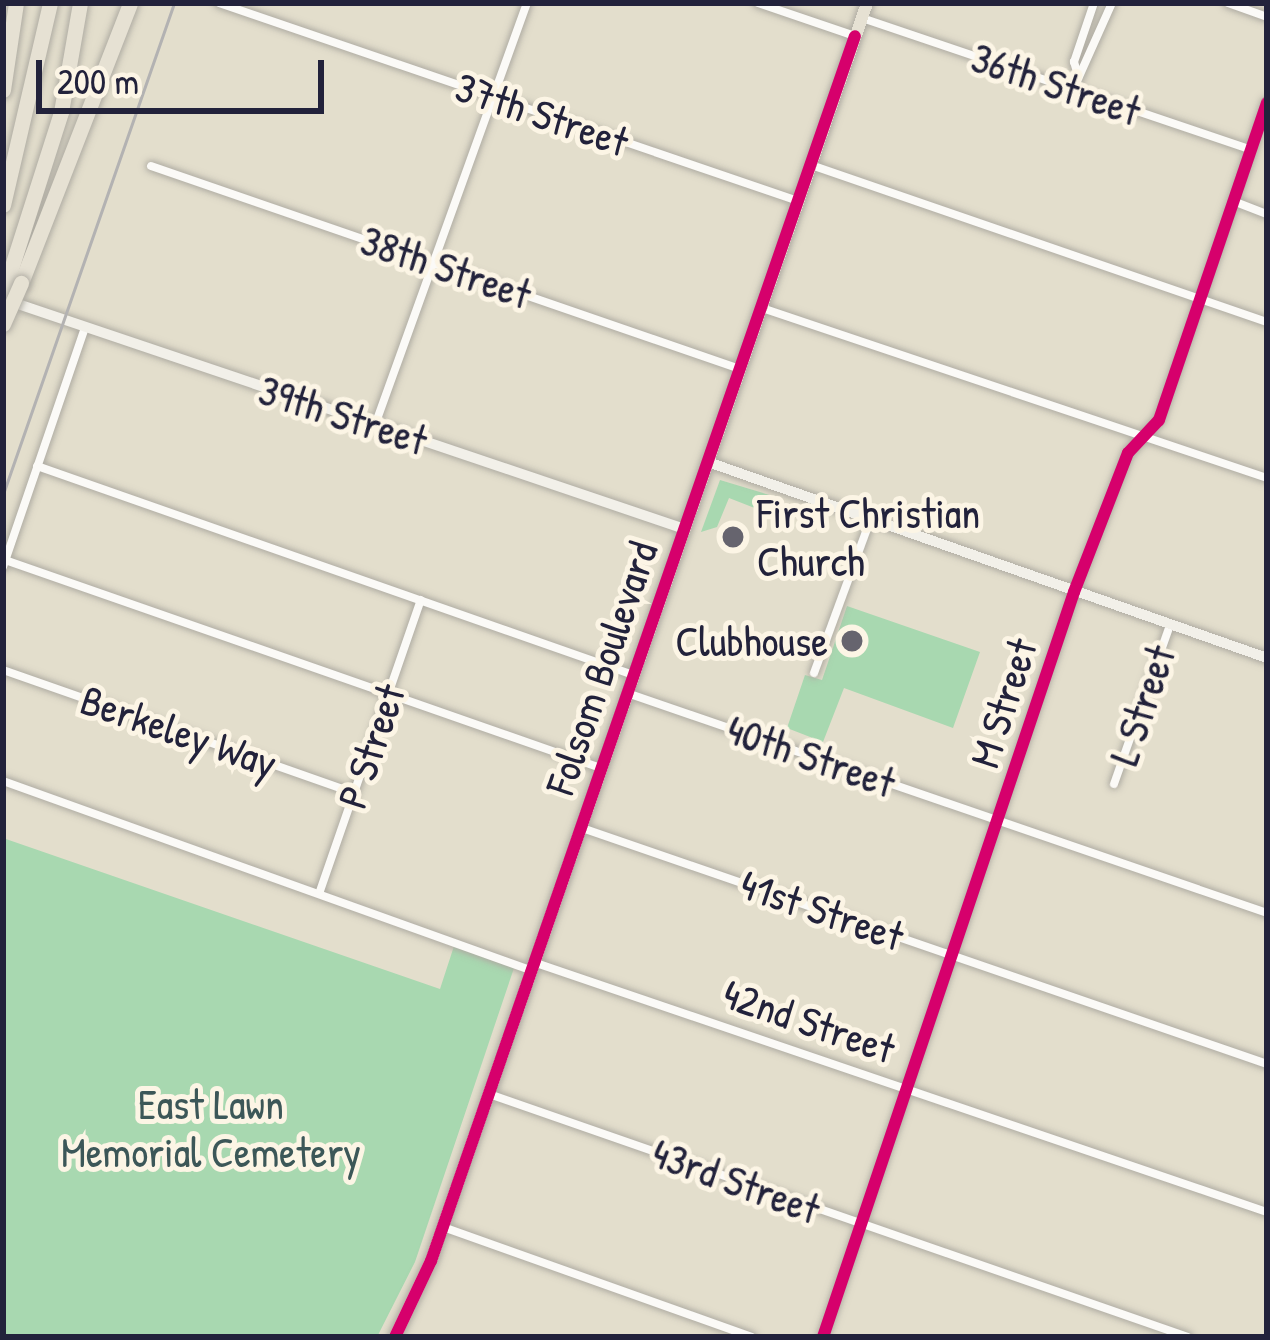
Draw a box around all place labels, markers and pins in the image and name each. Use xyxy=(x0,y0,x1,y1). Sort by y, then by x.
place label: First Christian Church xyxy=(757,488,980,586)
marker: First Christian Church xyxy=(720,524,746,550)
place label: Clubhouse xyxy=(675,616,828,666)
marker: Clubhouse xyxy=(839,628,865,654)

